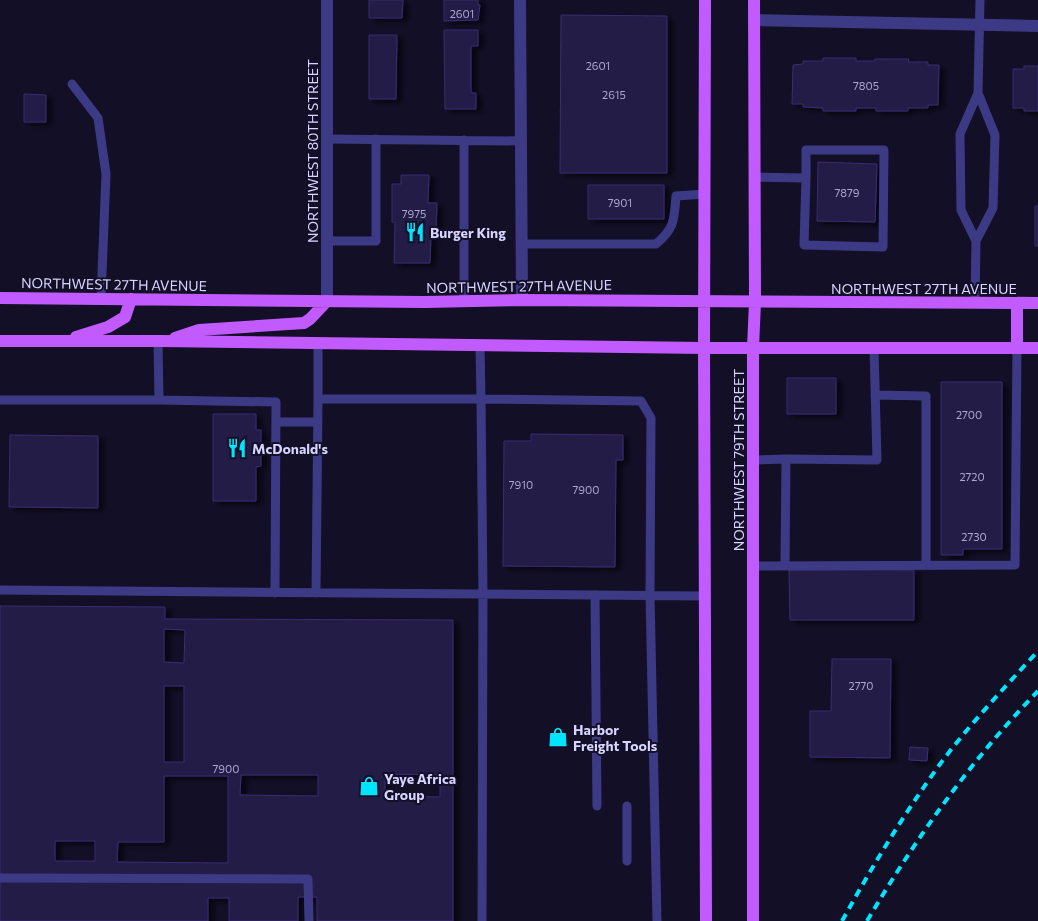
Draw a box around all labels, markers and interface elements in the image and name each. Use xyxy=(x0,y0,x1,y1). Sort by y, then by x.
house number: 2601 xyxy=(450,7,474,20)
street label: NORTHWEST 80TH STREET xyxy=(304,59,321,243)
house number: 2601 xyxy=(586,59,610,72)
house number: 7805 xyxy=(853,79,879,92)
house number: 2615 xyxy=(602,88,626,101)
house number: 7879 xyxy=(835,186,860,199)
house number: 7901 xyxy=(608,196,632,209)
house number: 7975 xyxy=(402,207,426,220)
restaurant icon: Burger King xyxy=(404,221,426,243)
place label: Burger King xyxy=(430,224,506,241)
street label: NORTHWEST 27TH AVENUE xyxy=(21,274,207,294)
street label: NORTHWEST 27TH AVENUE xyxy=(426,276,612,296)
street label: NORTHWEST 27TH AVENUE xyxy=(831,280,1017,297)
street label: NORTHWEST 79TH STREET xyxy=(730,369,747,551)
house number: 2700 xyxy=(956,408,982,421)
restaurant icon: McDonald's xyxy=(226,437,248,459)
place label: McDonald's xyxy=(252,440,328,457)
house number: 2720 xyxy=(959,470,985,483)
house number: 7910 xyxy=(509,478,533,491)
house number: 7900 xyxy=(573,483,599,496)
house number: 2730 xyxy=(961,530,987,543)
house number: 2770 xyxy=(849,679,873,692)
place label: Harbor Freight Tools xyxy=(573,721,658,754)
shop icon: Harbor Freight Tools xyxy=(547,726,569,748)
house number: 7900 xyxy=(213,762,239,775)
place label: Yaye Africa Group xyxy=(384,770,456,803)
shop icon: Yaye Africa Group xyxy=(358,775,380,797)

